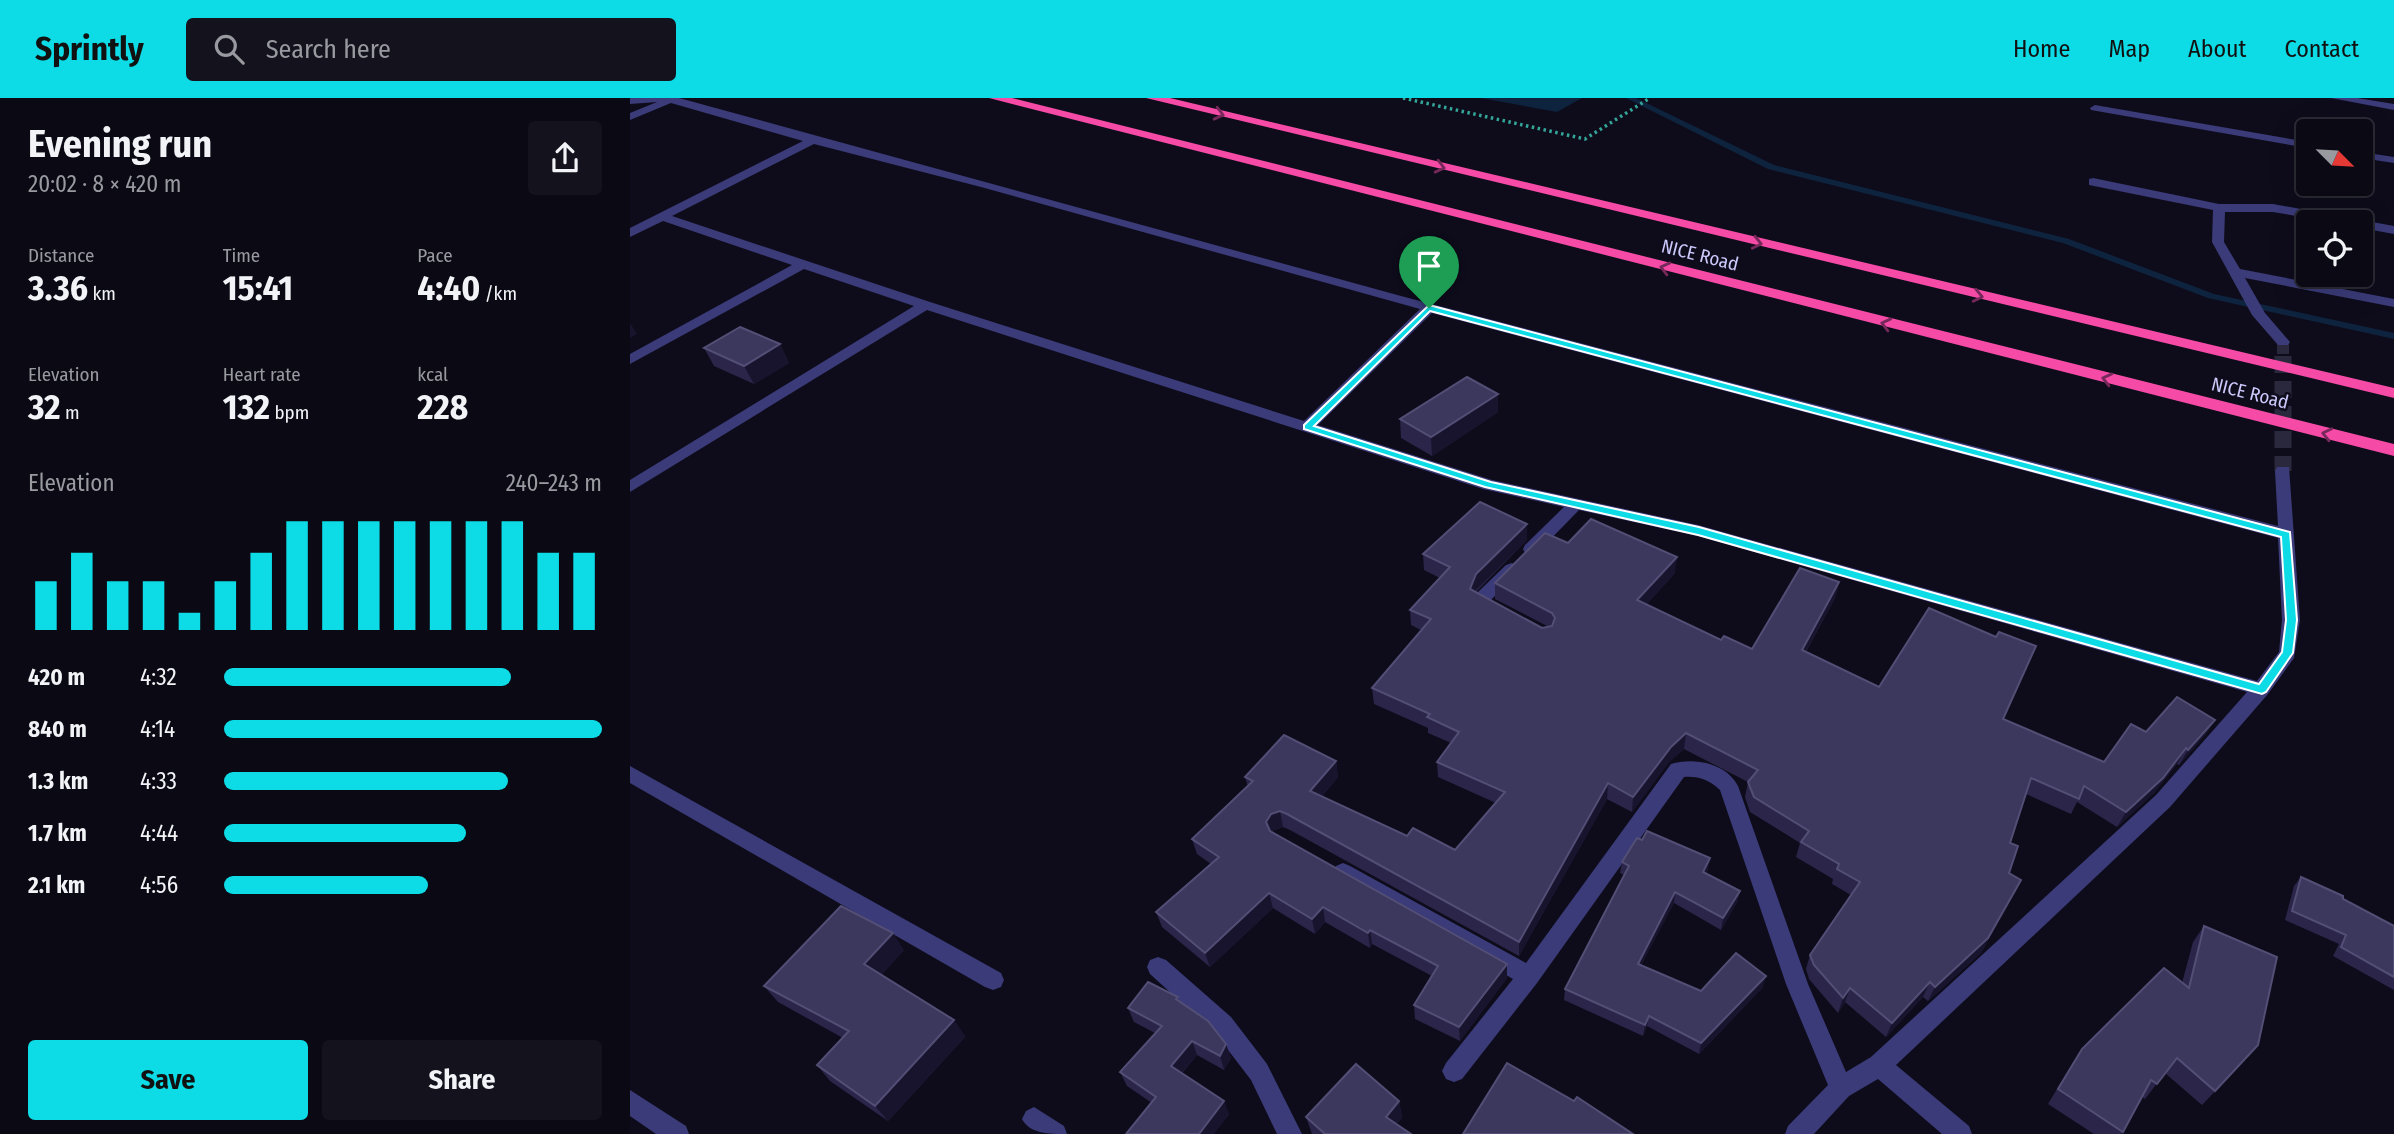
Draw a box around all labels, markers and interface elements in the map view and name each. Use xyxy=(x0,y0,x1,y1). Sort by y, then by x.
search box xyxy=(186,18,676,81)
text: Sprintly xyxy=(35,29,144,69)
icon: search xyxy=(210,30,248,68)
text: Search here xyxy=(266,34,391,65)
text: Home xyxy=(2013,35,2070,63)
text: Map xyxy=(2108,35,2150,63)
text: About xyxy=(2188,35,2246,63)
text: Contact xyxy=(2284,35,2359,63)
one-way arrow xyxy=(1213,106,1225,120)
north arrow xyxy=(2296,119,2373,196)
map controls xyxy=(2296,119,2373,287)
text: Evening run xyxy=(28,121,212,167)
button: share xyxy=(528,121,602,195)
one-way arrow xyxy=(1434,159,1446,174)
text: 20:02 · 8 × 420 m xyxy=(28,170,181,198)
button: locate xyxy=(2296,210,2373,287)
street label: NICE Road xyxy=(1659,234,1741,276)
one-way arrow xyxy=(1751,235,1763,249)
pin xyxy=(1399,236,1459,308)
text: Distance xyxy=(28,244,95,267)
text: Time xyxy=(223,244,260,267)
text: Pace xyxy=(417,244,453,267)
icon: arrive xyxy=(1410,247,1448,285)
one-way arrow xyxy=(1660,262,1672,276)
text: 3.36 xyxy=(28,267,88,309)
text: 15:41 xyxy=(223,267,293,309)
text: 4:40 xyxy=(417,267,480,309)
text: km xyxy=(88,282,116,305)
text: /km xyxy=(480,282,517,305)
one-way arrow xyxy=(1972,288,1984,302)
one-way arrow xyxy=(1880,318,1892,332)
text: Elevation xyxy=(28,363,100,386)
text: Heart rate xyxy=(223,363,301,386)
text: kcal xyxy=(417,363,448,386)
street label: NICE Road xyxy=(2209,372,2291,414)
one-way arrow xyxy=(2101,373,2113,387)
text: 32 xyxy=(28,386,60,428)
text: 132 xyxy=(223,386,270,428)
text: 228 xyxy=(417,386,468,428)
text: m xyxy=(60,401,80,424)
text: bpm xyxy=(270,401,309,424)
one-way arrow xyxy=(2322,428,2334,442)
text: Elevation xyxy=(28,469,115,497)
text: 240–243 m xyxy=(506,469,602,497)
text: 420 m xyxy=(28,663,85,691)
text: 4:32 xyxy=(140,663,177,691)
text: 840 m xyxy=(28,715,87,743)
text: 4:14 xyxy=(140,715,175,743)
text: 1.3 km xyxy=(28,767,88,795)
text: 4:33 xyxy=(140,767,177,795)
text: 1.7 km xyxy=(28,819,87,847)
text: 4:44 xyxy=(140,819,178,847)
text: 2.1 km xyxy=(28,871,85,899)
text: 4:56 xyxy=(140,871,178,899)
button: Save xyxy=(28,1040,308,1120)
button: Share xyxy=(322,1040,602,1120)

